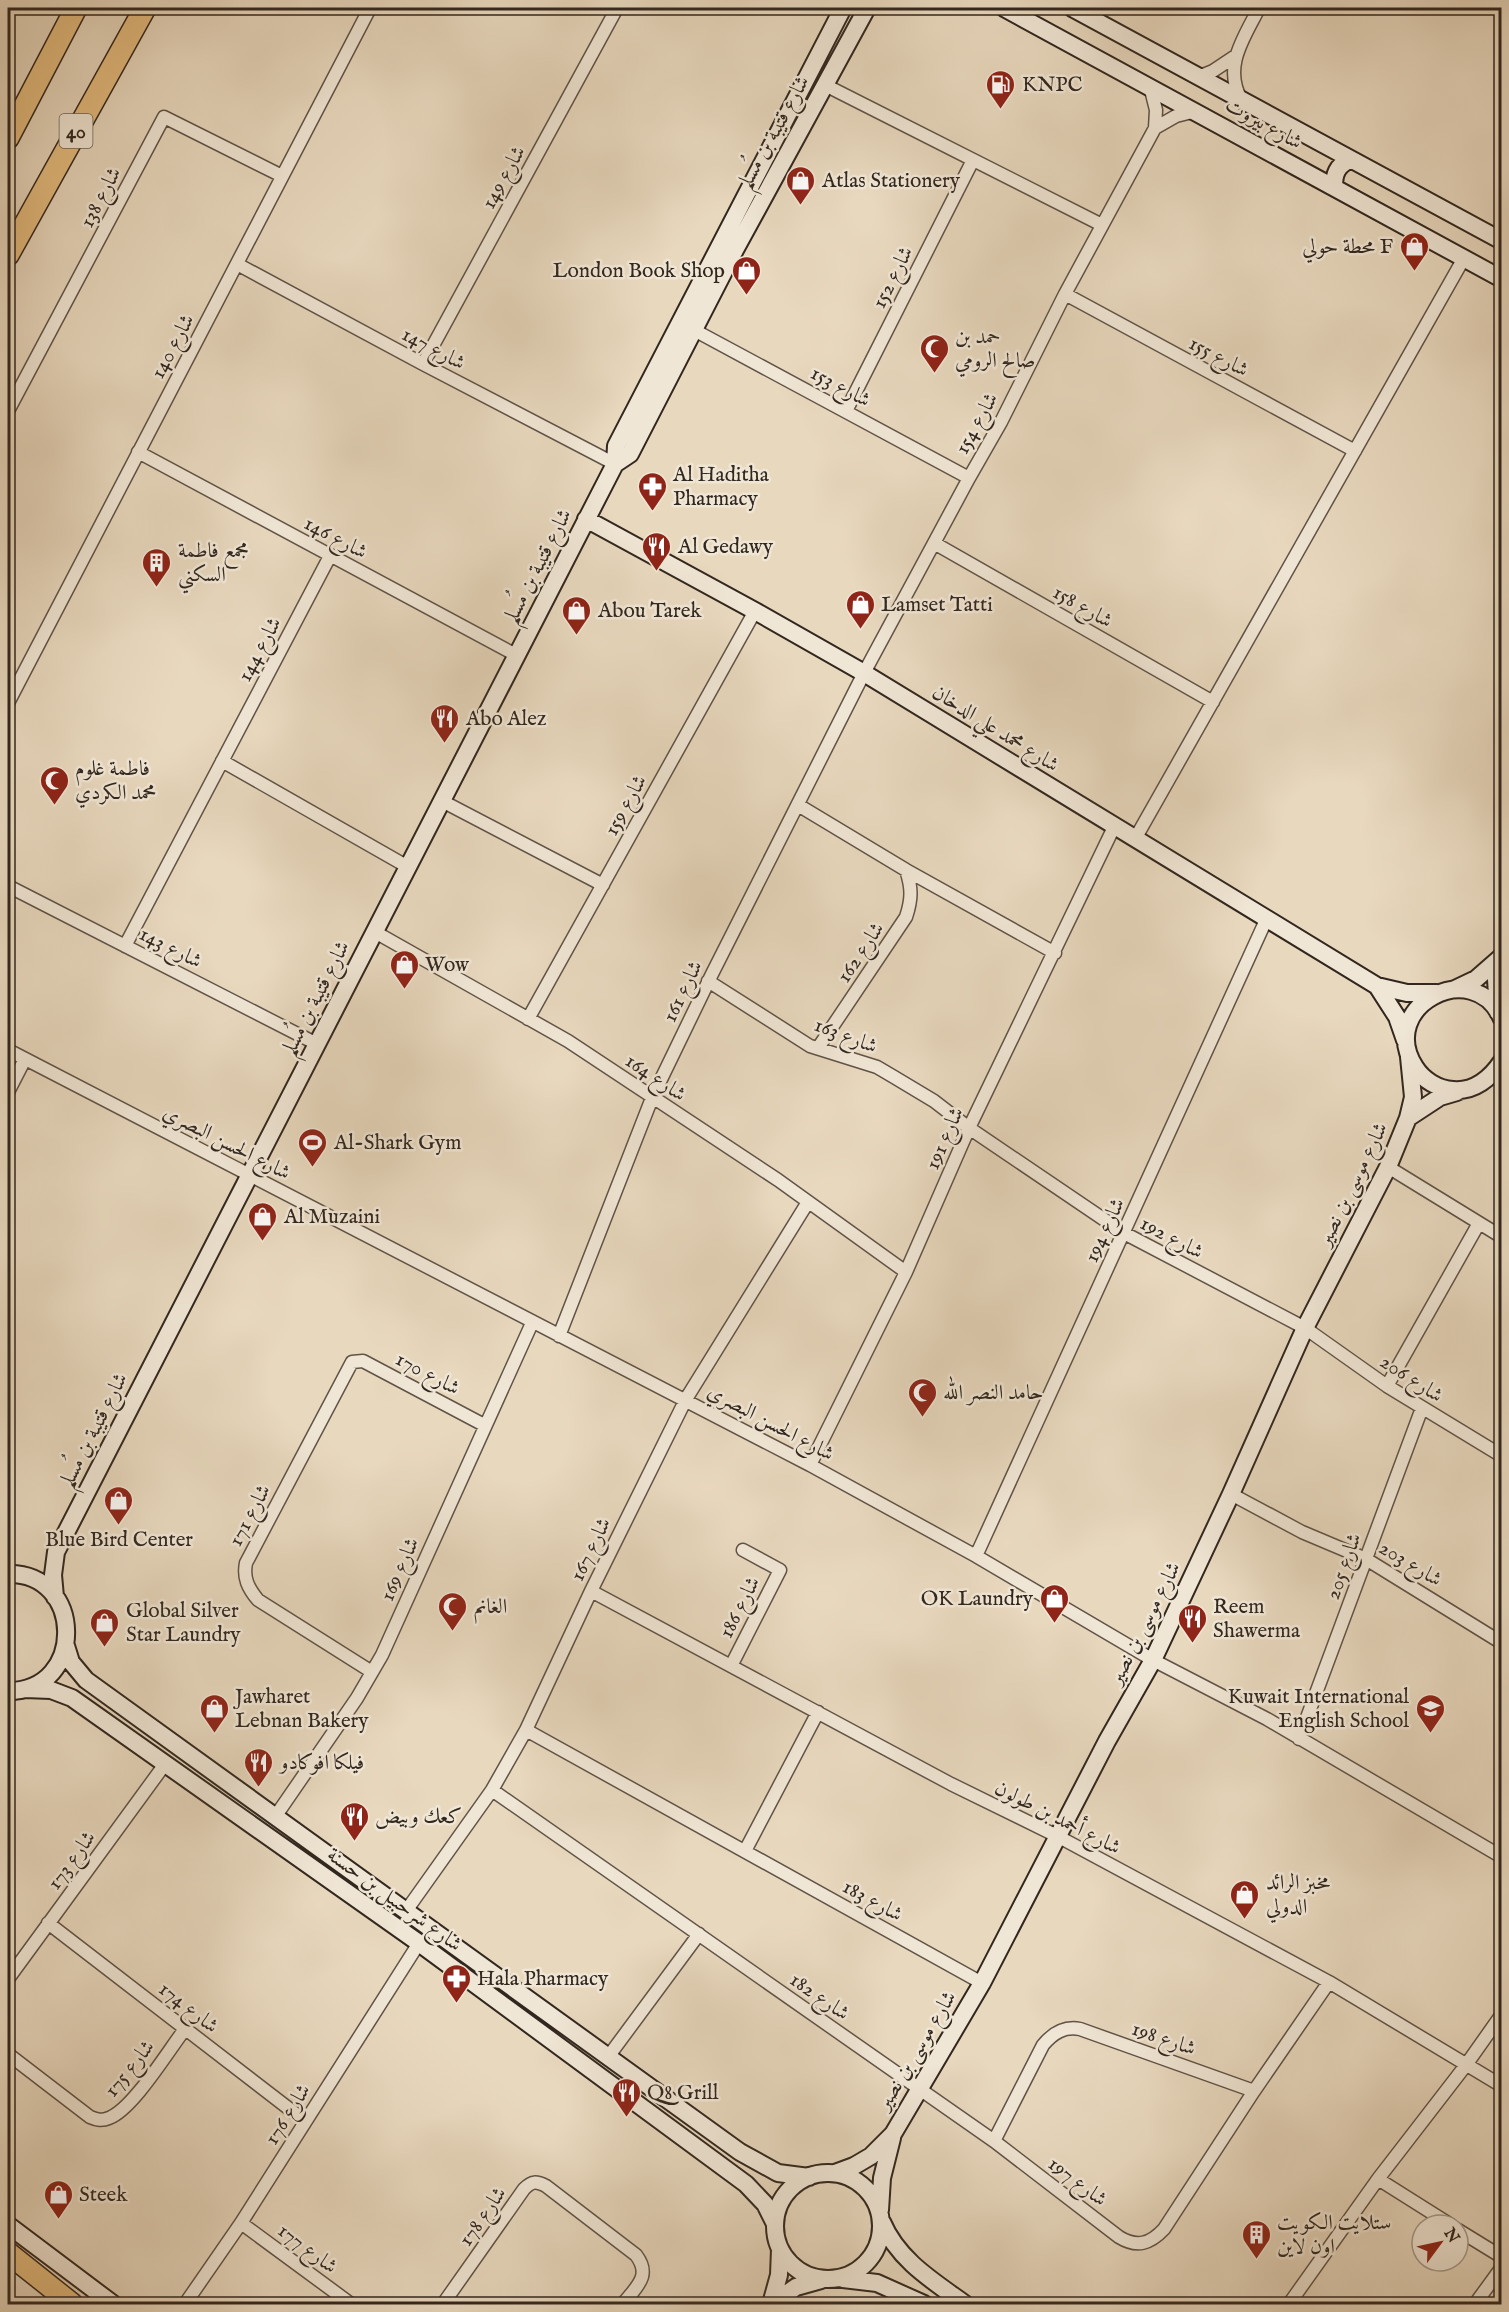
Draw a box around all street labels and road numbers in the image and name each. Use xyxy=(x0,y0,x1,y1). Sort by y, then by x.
street label: شارع قتيبة بن مُسلم xyxy=(727,68,822,197)
street label: شارع بيروت xyxy=(1218,92,1307,159)
road number: 40 xyxy=(60,114,92,148)
street label: شارع 149 xyxy=(476,141,535,216)
street label: شارع 138 xyxy=(74,163,131,234)
street label: شارع 152 xyxy=(866,242,923,315)
street label: شارع 140 xyxy=(145,310,204,385)
street label: شارع 147 xyxy=(395,321,470,380)
street label: شارع 155 xyxy=(1182,330,1253,387)
street label: شارع 153 xyxy=(804,360,875,417)
street label: شارع 154 xyxy=(949,388,1008,461)
street label: شارع قتيبة بن مُسلم xyxy=(492,502,584,632)
street label: شارع 146 xyxy=(298,510,372,569)
street label: شارع 158 xyxy=(1046,579,1117,638)
street label: شارع 144 xyxy=(232,613,291,688)
street label: شارع محمد علي الدخان xyxy=(924,679,1064,783)
street label: شارع 159 xyxy=(599,770,657,842)
street label: شارع 162 xyxy=(831,917,894,990)
street label: شارع 143 xyxy=(133,921,206,978)
street label: شارع قتيبة بن مُسلم xyxy=(270,934,362,1064)
street label: شارع 161 xyxy=(657,956,713,1028)
street label: شارع 163 xyxy=(809,1012,881,1064)
street label: شارع 164 xyxy=(618,1048,691,1111)
street label: شارع الحسن البصري xyxy=(156,1100,295,1190)
street label: شارع 191 xyxy=(920,1103,974,1175)
street label: شارع موسى بن نصير xyxy=(1311,1118,1398,1254)
street label: شارع 194 xyxy=(1079,1194,1135,1269)
street label: شارع 192 xyxy=(1134,1210,1208,1269)
street label: شارع 170 xyxy=(389,1346,464,1405)
street label: شارع 206 xyxy=(1373,1349,1448,1412)
street label: شارع قتيبة بن مُسلم xyxy=(48,1366,140,1496)
street label: شارع الحسن البصري xyxy=(701,1379,838,1471)
street label: شارع 171 xyxy=(223,1480,281,1553)
street label: شارع 167 xyxy=(564,1513,621,1587)
street label: شارع 205 xyxy=(1320,1530,1372,1604)
street label: شارع 169 xyxy=(374,1534,429,1607)
street label: شارع 203 xyxy=(1372,1535,1447,1596)
street label: شارع موسى بن نصير xyxy=(1102,1558,1191,1693)
street label: شارع 186 xyxy=(713,1572,770,1645)
street label: شارع أحمد بن طولون xyxy=(988,1772,1126,1864)
street label: شارع 173 xyxy=(42,1826,105,1897)
street label: شارع شرحبيل بن حسنة xyxy=(319,1842,467,1961)
street label: شارع 183 xyxy=(836,1874,907,1931)
street label: شارع 182 xyxy=(782,1967,854,2030)
street label: شارع 174 xyxy=(151,1976,224,2042)
street label: شارع موسى بن نصير xyxy=(870,1986,966,2119)
street label: شارع 198 xyxy=(1127,2016,1199,2066)
street label: شارع 175 xyxy=(99,2035,164,2105)
street label: شارع 176 xyxy=(259,2079,320,2152)
street label: شارع 197 xyxy=(1040,2151,1112,2216)
street label: شارع 178 xyxy=(453,2182,516,2254)
street label: شارع 177 xyxy=(270,2218,343,2283)

